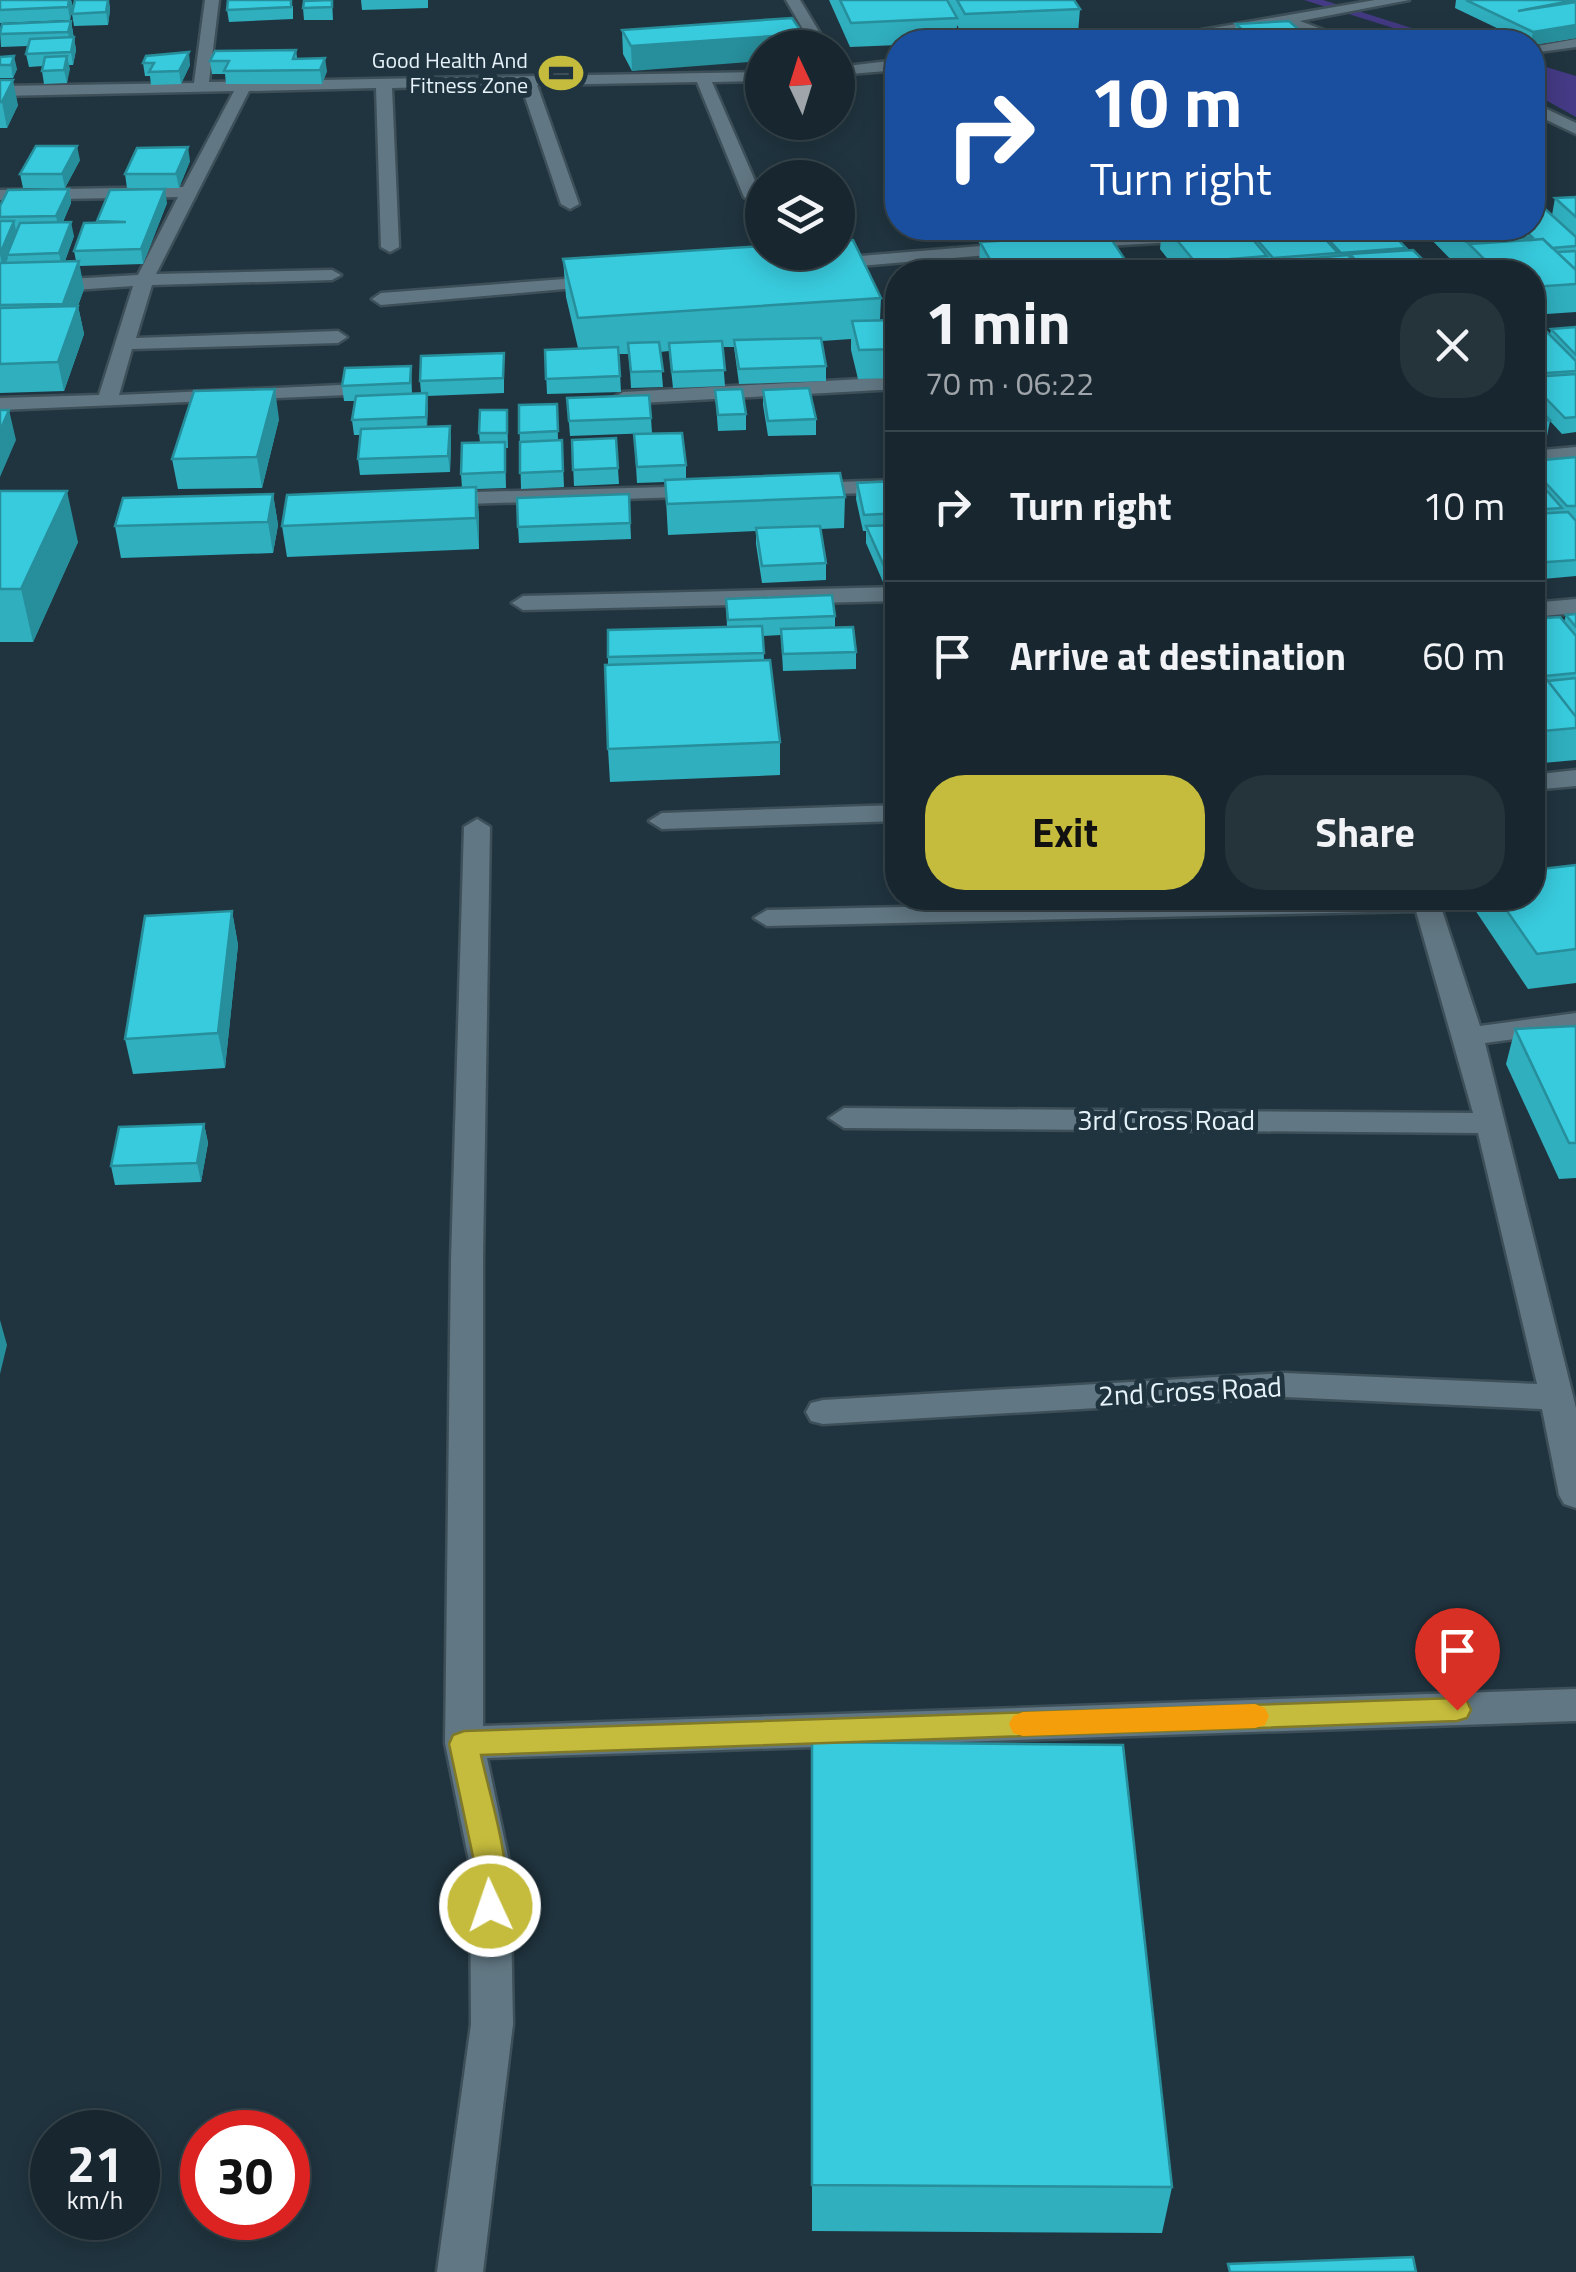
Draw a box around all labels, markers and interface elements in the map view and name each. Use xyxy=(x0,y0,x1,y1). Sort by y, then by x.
north arrow xyxy=(745,30,855,140)
map controls xyxy=(745,30,855,270)
place label: Good Health And Fitness Zone xyxy=(372,43,528,102)
text: 10 m xyxy=(1090,48,1243,154)
sports icon: Good Health And Fitness Zone xyxy=(537,49,585,97)
icon: right xyxy=(925,70,1055,200)
text: Turn right xyxy=(1090,144,1272,212)
button: layers xyxy=(745,160,855,270)
text: 1 min xyxy=(925,276,1071,367)
button: close xyxy=(1400,293,1505,398)
text: 70 m · 06:22 xyxy=(925,359,1094,407)
text: Turn right xyxy=(1010,477,1172,535)
text: 10 m xyxy=(1422,477,1505,535)
icon: right xyxy=(925,479,980,534)
text: Arrive at destination xyxy=(1010,627,1346,685)
text: 60 m xyxy=(1422,627,1505,685)
icon: arrive xyxy=(925,629,980,684)
button: Exit xyxy=(925,775,1205,890)
button: Share xyxy=(1225,775,1505,890)
street label: 3rd Cross Road xyxy=(1077,1098,1255,1141)
street label: 2nd Cross Road xyxy=(1097,1364,1283,1417)
pin xyxy=(1415,1608,1500,1711)
icon: arrive xyxy=(1430,1623,1485,1678)
position arrow xyxy=(438,1854,542,1958)
speed limit sign: 30 xyxy=(180,2110,310,2240)
text: 21 xyxy=(67,2125,123,2201)
text: km/h xyxy=(67,2181,123,2219)

